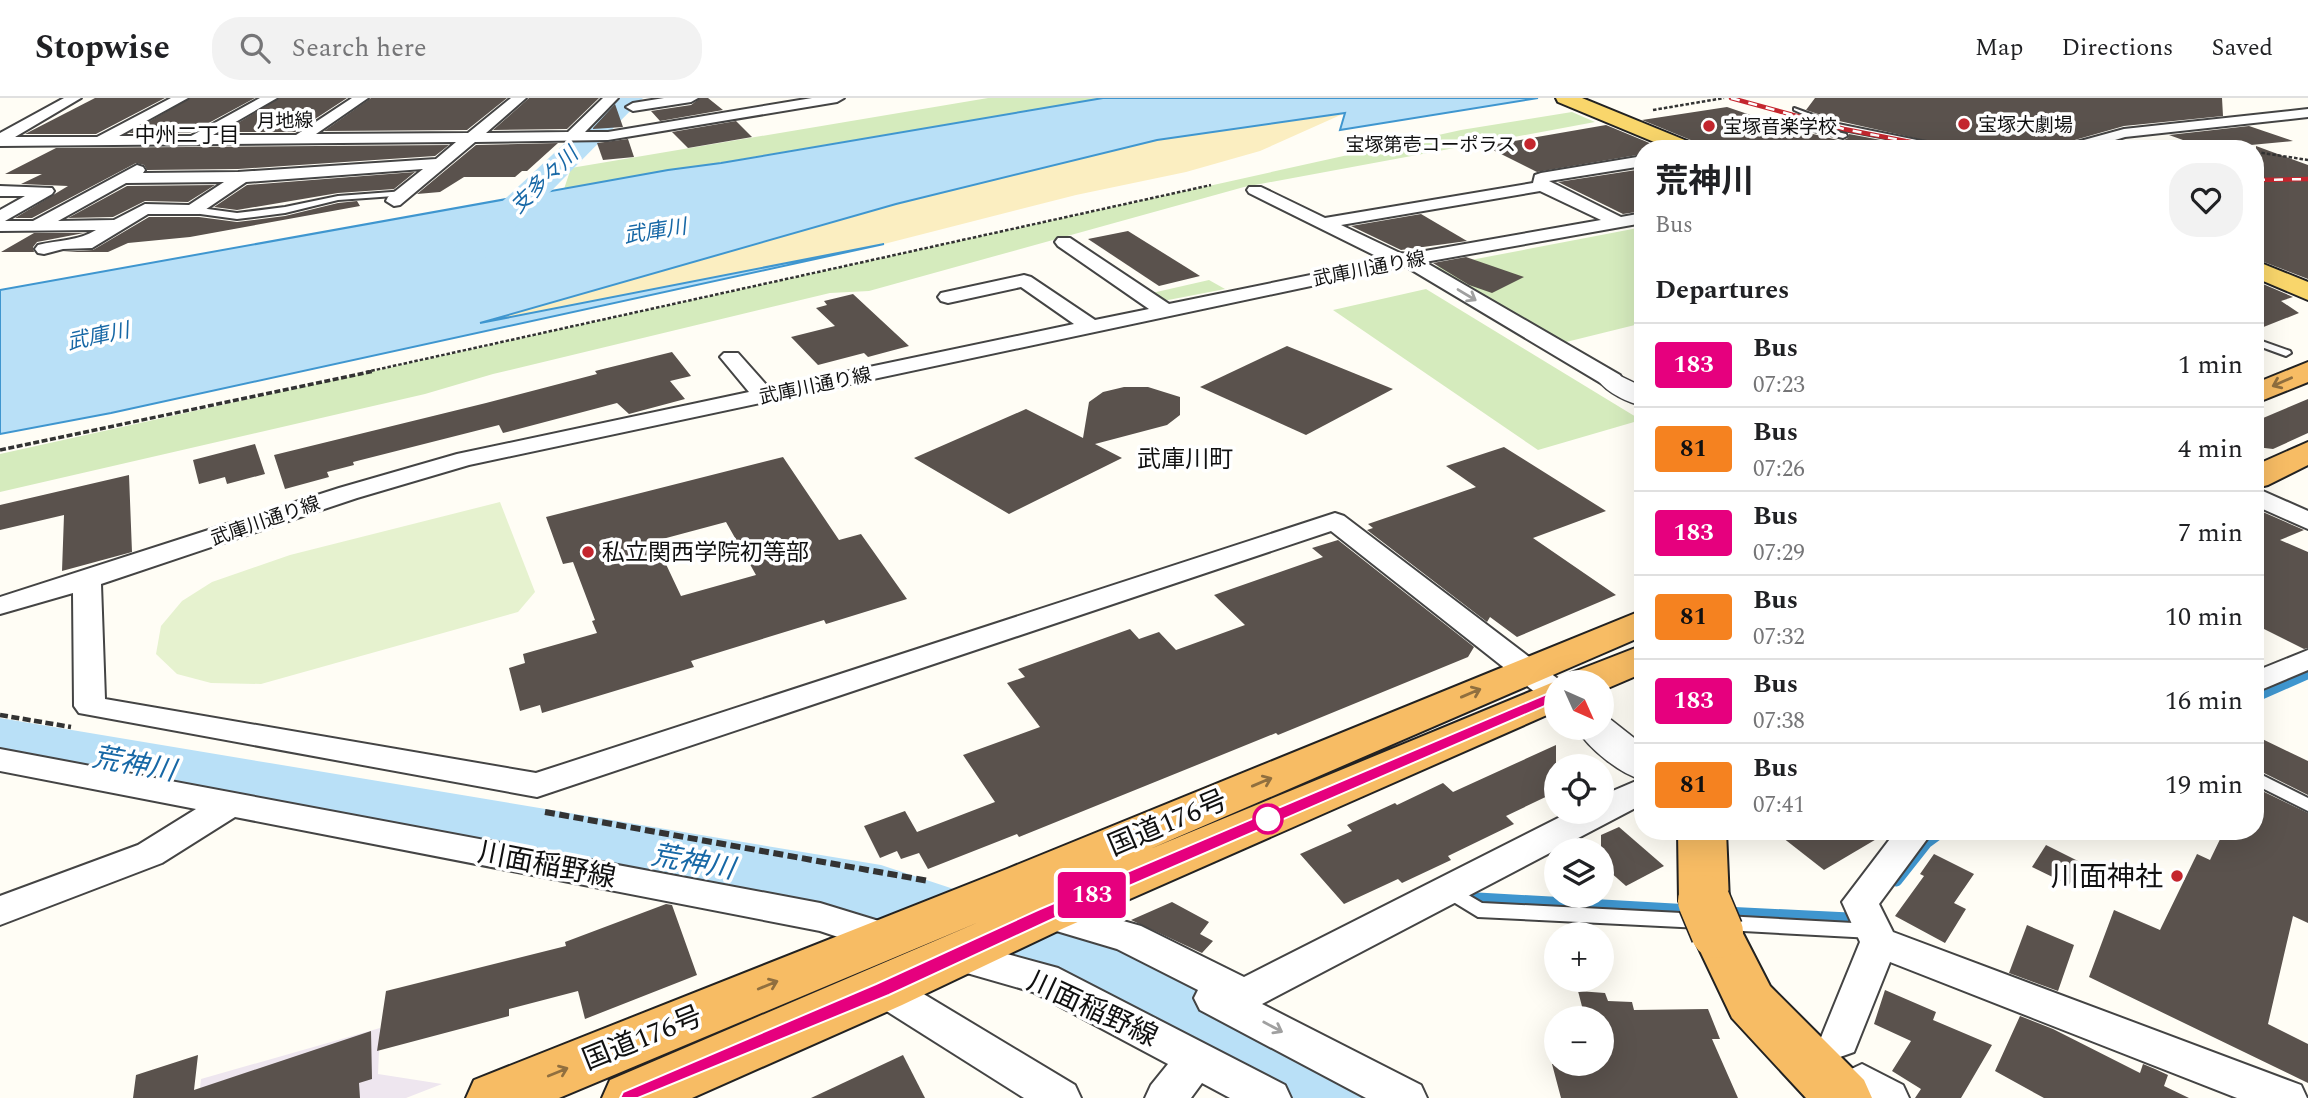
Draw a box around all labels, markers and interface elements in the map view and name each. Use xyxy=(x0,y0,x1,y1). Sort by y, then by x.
search box xyxy=(212,17,702,80)
text: Stopwise xyxy=(35,23,170,73)
text: Search here xyxy=(292,28,427,68)
icon: search xyxy=(236,29,274,67)
text: Map xyxy=(1975,30,2023,66)
text: Directions xyxy=(2061,30,2173,66)
text: Saved xyxy=(2211,30,2273,66)
street label: 月地線 xyxy=(256,107,314,136)
place label: 宝塚大劇場 xyxy=(1978,111,2073,140)
place label: 宝塚音楽学校 xyxy=(1723,113,1837,142)
marker: 宝塚大劇場 xyxy=(1956,116,1972,132)
marker: 宝塚音楽学校 xyxy=(1701,118,1717,134)
district label: 中州二丁目 xyxy=(135,120,240,152)
place label: 宝塚第壱コーポラス xyxy=(1345,131,1516,160)
marker: 宝塚第壱コーポラス xyxy=(1522,136,1538,152)
water label: 支多々川 xyxy=(503,139,587,221)
text: 荒神川 xyxy=(1655,157,1754,207)
button: heart xyxy=(2169,163,2243,237)
text: Bus xyxy=(1655,208,1693,243)
water label: 武庫川 xyxy=(622,211,691,253)
street label: 武庫川通り線 xyxy=(1311,244,1428,295)
text: Departures xyxy=(1655,270,1789,310)
one-way arrow xyxy=(1457,288,1477,302)
water label: 武庫川 xyxy=(64,314,134,359)
text: Bus xyxy=(1753,328,1798,368)
text: 1 min xyxy=(2178,345,2243,385)
text: 183 xyxy=(1673,347,1714,383)
street label: 武庫川通り線 xyxy=(757,360,874,413)
text: 07:23 xyxy=(1753,368,1805,403)
one-way arrow xyxy=(2272,376,2293,389)
text: Bus xyxy=(1753,412,1798,452)
text: 4 min xyxy=(2178,429,2243,469)
text: 81 xyxy=(1680,431,1707,467)
district label: 武庫川町 xyxy=(1137,442,1233,478)
text: 07:26 xyxy=(1753,452,1805,487)
street label: 武庫川通り線 xyxy=(207,489,324,554)
text: Bus xyxy=(1753,496,1798,536)
text: 7 min xyxy=(2178,513,2243,553)
text: 183 xyxy=(1673,515,1714,551)
place label: 私立関西学院初等部 xyxy=(602,536,809,571)
text: 07:29 xyxy=(1753,536,1805,571)
marker: 私立関西学院初等部 xyxy=(580,544,596,560)
text: Bus xyxy=(1753,580,1798,620)
text: 10 min xyxy=(2165,597,2243,637)
text: 81 xyxy=(1680,599,1707,635)
text: 07:32 xyxy=(1753,620,1805,655)
text: Bus xyxy=(1753,664,1798,704)
north arrow xyxy=(1544,670,1614,740)
map controls xyxy=(1544,670,1614,1076)
text: 16 min xyxy=(2165,681,2243,721)
text: 183 xyxy=(1673,683,1714,719)
one-way arrow xyxy=(1460,686,1482,699)
text: 07:38 xyxy=(1753,704,1805,739)
water label: 荒神川 xyxy=(89,736,182,793)
text: Bus xyxy=(1753,748,1798,788)
button: locate xyxy=(1544,754,1614,824)
text: 19 min xyxy=(2165,765,2243,805)
text: 81 xyxy=(1680,767,1707,803)
one-way arrow xyxy=(1251,775,1272,788)
street label: 国道176号 xyxy=(1101,779,1234,868)
text: 07:41 xyxy=(1753,788,1805,823)
unlabelled marker xyxy=(1253,804,1283,834)
street label: 川面稲野線 xyxy=(474,831,620,900)
water label: 荒神川 xyxy=(648,834,741,891)
button: layers xyxy=(1544,838,1614,908)
place label: 川面神社 xyxy=(2051,856,2163,899)
marker: 川面神社 xyxy=(2169,868,2185,884)
line badge: 183 xyxy=(1052,872,1132,918)
text: 183 xyxy=(1072,877,1112,913)
button: + xyxy=(1544,922,1614,992)
street label: 川面稲野線 xyxy=(1020,960,1165,1058)
one-way arrow xyxy=(757,978,778,991)
street label: 国道176号 xyxy=(576,995,709,1082)
button: − xyxy=(1544,1006,1614,1076)
one-way arrow xyxy=(1262,1020,1283,1034)
one-way arrow xyxy=(547,1065,568,1078)

